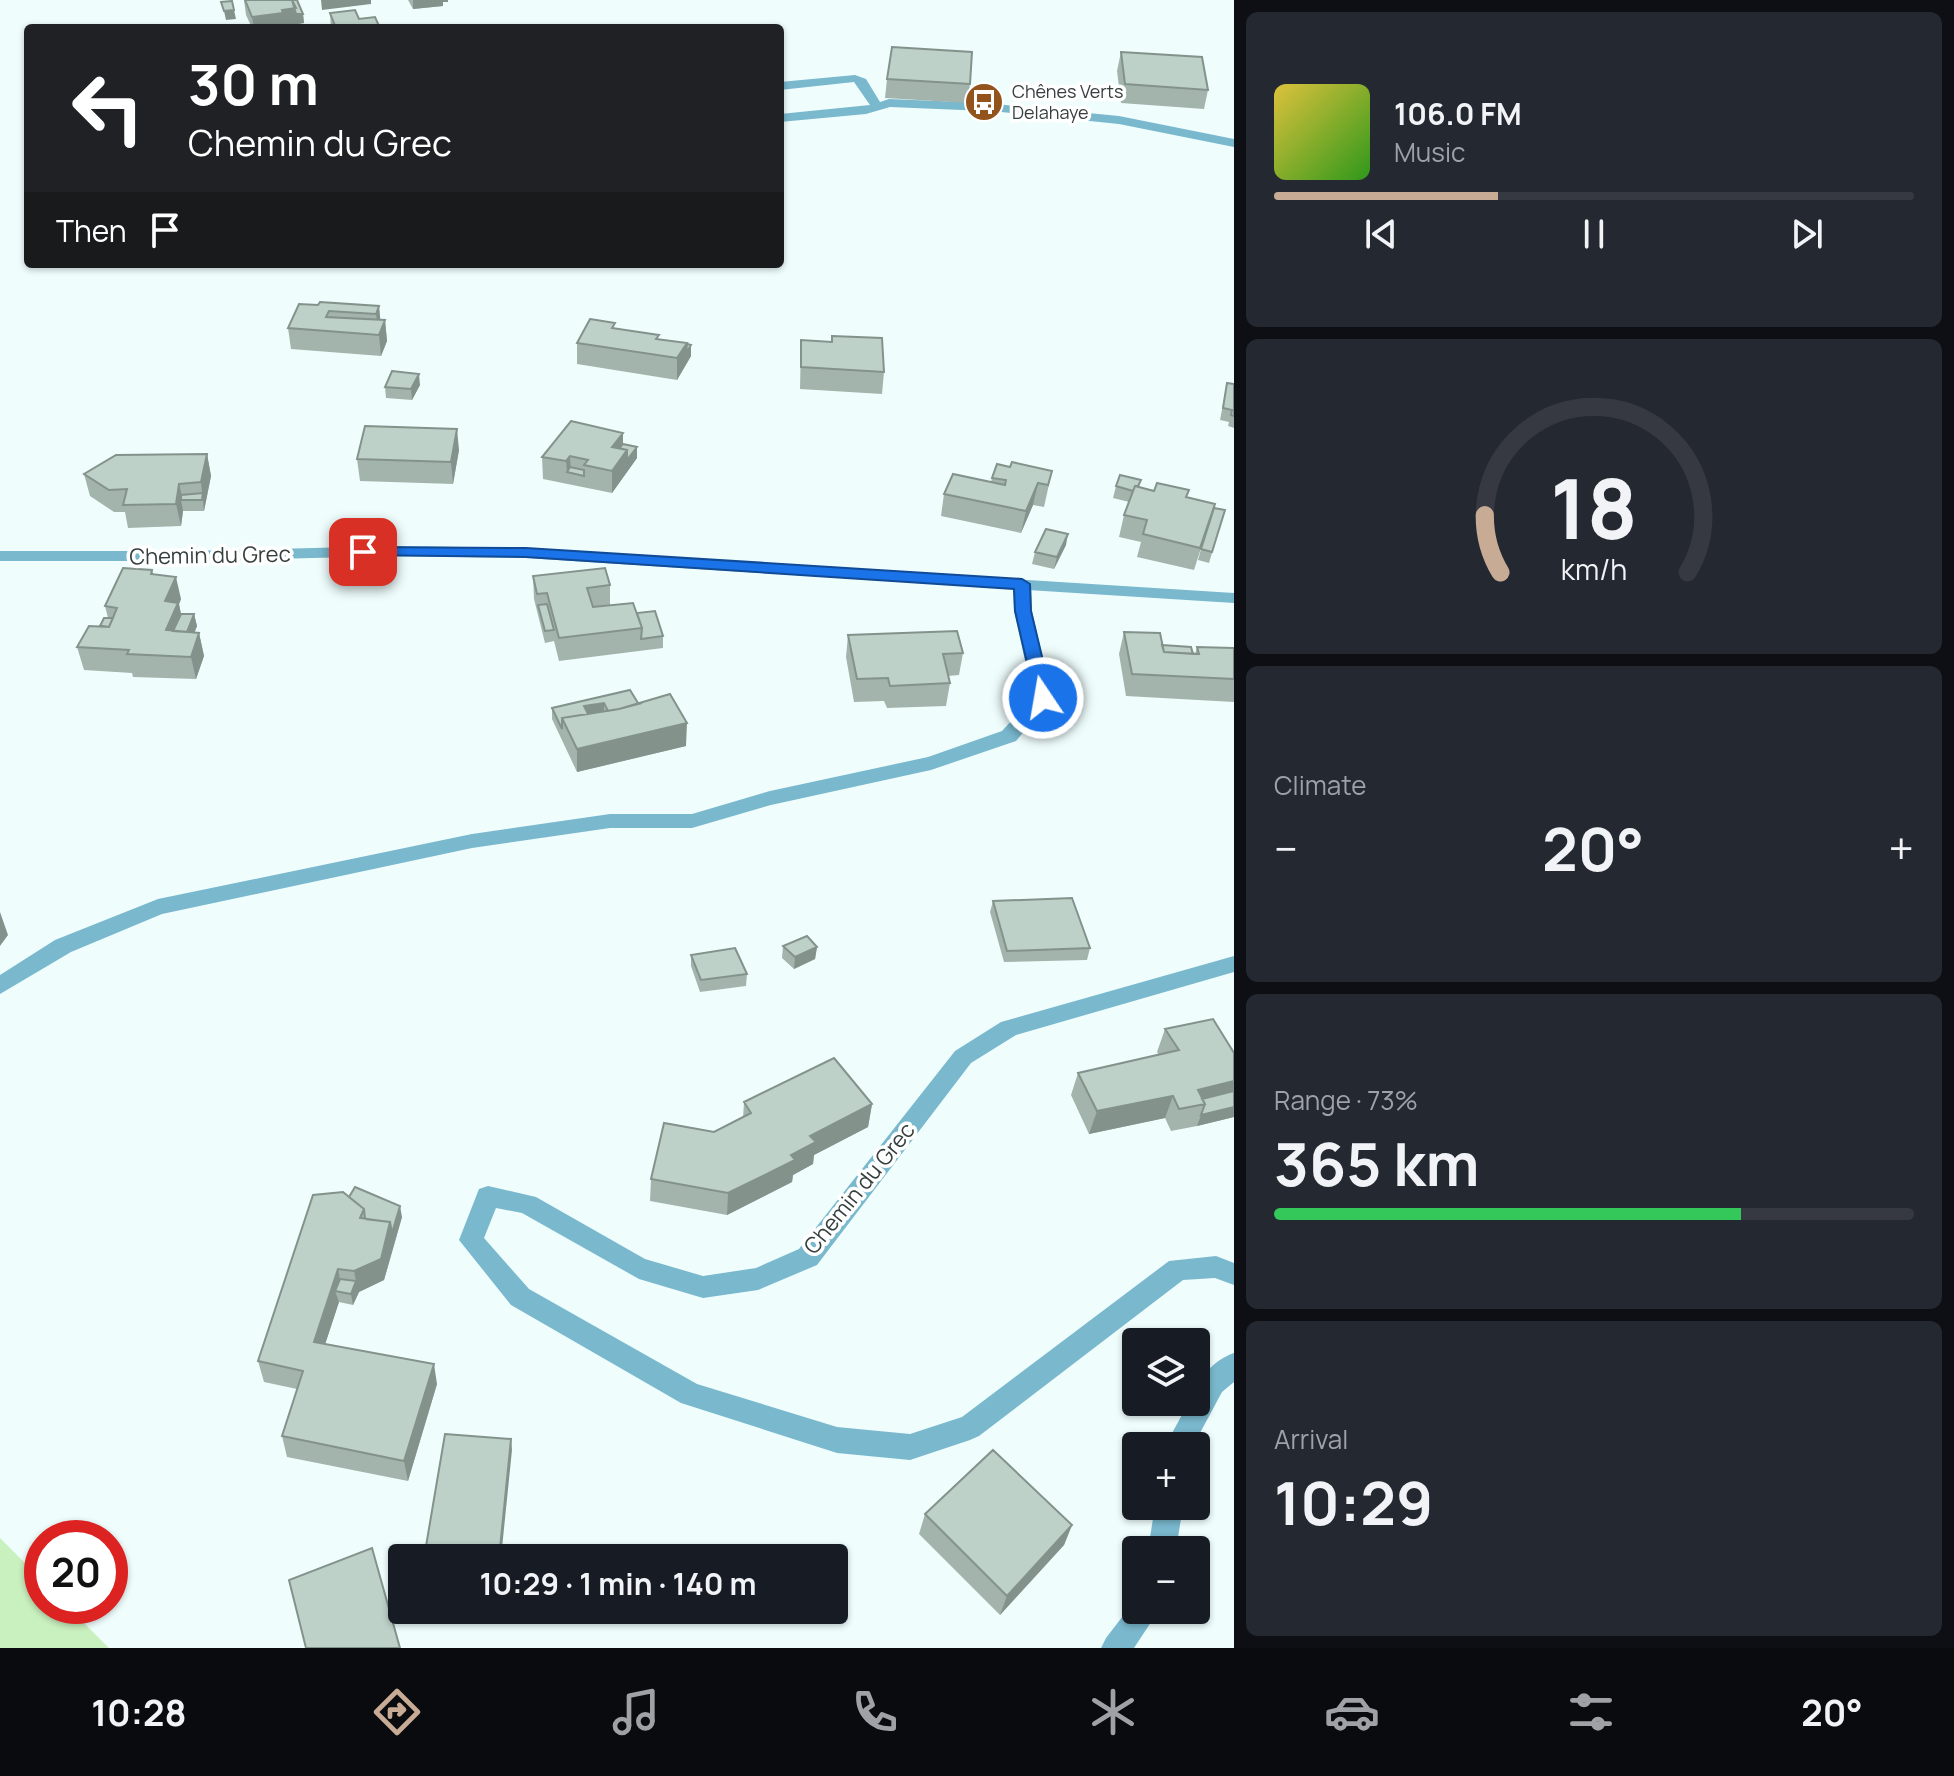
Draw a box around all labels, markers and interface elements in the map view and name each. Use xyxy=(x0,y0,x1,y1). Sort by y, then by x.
text: 30 m xyxy=(188,45,319,122)
icon: left xyxy=(56,56,160,160)
place label: Chênes Verts Delahaye xyxy=(1012,79,1123,124)
bus stop icon: Chênes Verts Delahaye xyxy=(963,81,1005,123)
text: 106.0 FM xyxy=(1394,93,1522,134)
text: Chemin du Grec xyxy=(188,118,452,167)
text: Music xyxy=(1394,134,1465,170)
icon: arrive xyxy=(143,208,187,252)
text: Then xyxy=(56,210,127,251)
icon: previous xyxy=(1359,212,1403,256)
icon: pause xyxy=(1572,212,1616,256)
icon: next xyxy=(1785,212,1829,256)
text: 18 xyxy=(1550,449,1638,563)
pin xyxy=(329,518,397,586)
icon: arrive xyxy=(341,530,385,574)
street label: Chemin du Grec xyxy=(129,539,291,571)
text: km/h xyxy=(1561,550,1627,589)
position arrow xyxy=(1001,656,1085,740)
text: Climate xyxy=(1274,767,1366,803)
text: 20° xyxy=(1542,807,1644,889)
text: − xyxy=(1274,818,1298,878)
text: + xyxy=(1889,818,1914,878)
text: Range · 73% xyxy=(1274,1082,1418,1118)
street label: Chemin du Grec xyxy=(797,1116,921,1260)
text: 365 km xyxy=(1274,1122,1480,1204)
map controls xyxy=(1122,1328,1210,1624)
button: layers xyxy=(1122,1328,1210,1416)
text: Arrival xyxy=(1274,1421,1348,1457)
button: + xyxy=(1122,1432,1210,1520)
text: 10:29 xyxy=(1274,1461,1433,1543)
speed limit sign: 20 xyxy=(24,1520,128,1624)
button: − xyxy=(1122,1536,1210,1624)
text: 10:29 · 1 min · 140 m xyxy=(479,1563,757,1604)
icon: directions xyxy=(369,1684,425,1740)
icon: music xyxy=(608,1684,664,1740)
icon: phone xyxy=(847,1684,903,1740)
icon: climate xyxy=(1085,1684,1141,1740)
icon: car xyxy=(1324,1684,1380,1740)
icon: filters xyxy=(1563,1684,1619,1740)
text: 10:28 xyxy=(91,1688,187,1737)
text: 20° xyxy=(1801,1688,1863,1737)

